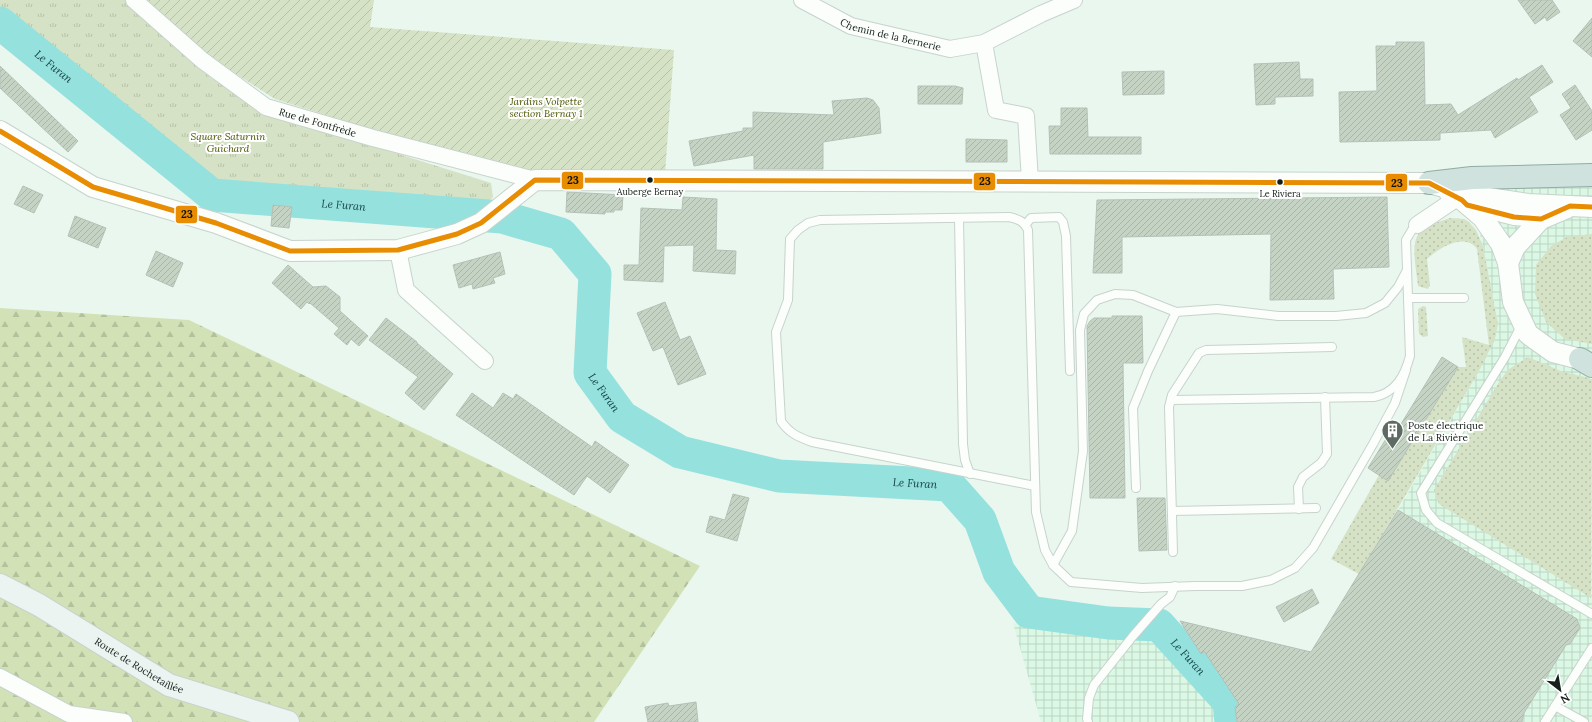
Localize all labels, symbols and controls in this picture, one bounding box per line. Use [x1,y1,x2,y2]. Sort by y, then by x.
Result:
street label: Chemin de la Bernerie [838,15,943,53]
water label: Le Furan [32,47,76,86]
park label: Jardins Volpette section Bernay 1 [509,95,583,120]
street label: Rue de Fontfrède [278,105,359,140]
park label: Square Saturnin Guichard [191,130,266,155]
line badge: 23 [561,171,584,190]
line badge: 23 [973,172,996,191]
text: 23 [567,173,579,187]
line badge: 23 [1385,173,1408,192]
text: 23 [979,174,991,188]
marker: Auberge Bernay [645,175,655,185]
text: 23 [1391,176,1403,190]
marker: Le Riviera [1275,177,1285,187]
place label: Auberge Bernay [616,186,683,197]
place label: Le Riviera [1259,188,1301,199]
water label: Le Furan [321,196,367,214]
line badge: 23 [175,205,198,224]
text: 23 [181,207,193,221]
water label: Le Furan [585,370,623,415]
building icon: Poste électrique de La Rivière [1379,418,1405,451]
place label: Poste électrique de La Rivière [1408,419,1484,444]
water label: Le Furan [892,475,938,491]
street label: Route de Rochetaillée [92,634,186,696]
water label: Le Furan [1168,636,1208,678]
north arrow [1540,670,1580,710]
text: N [1557,690,1572,707]

